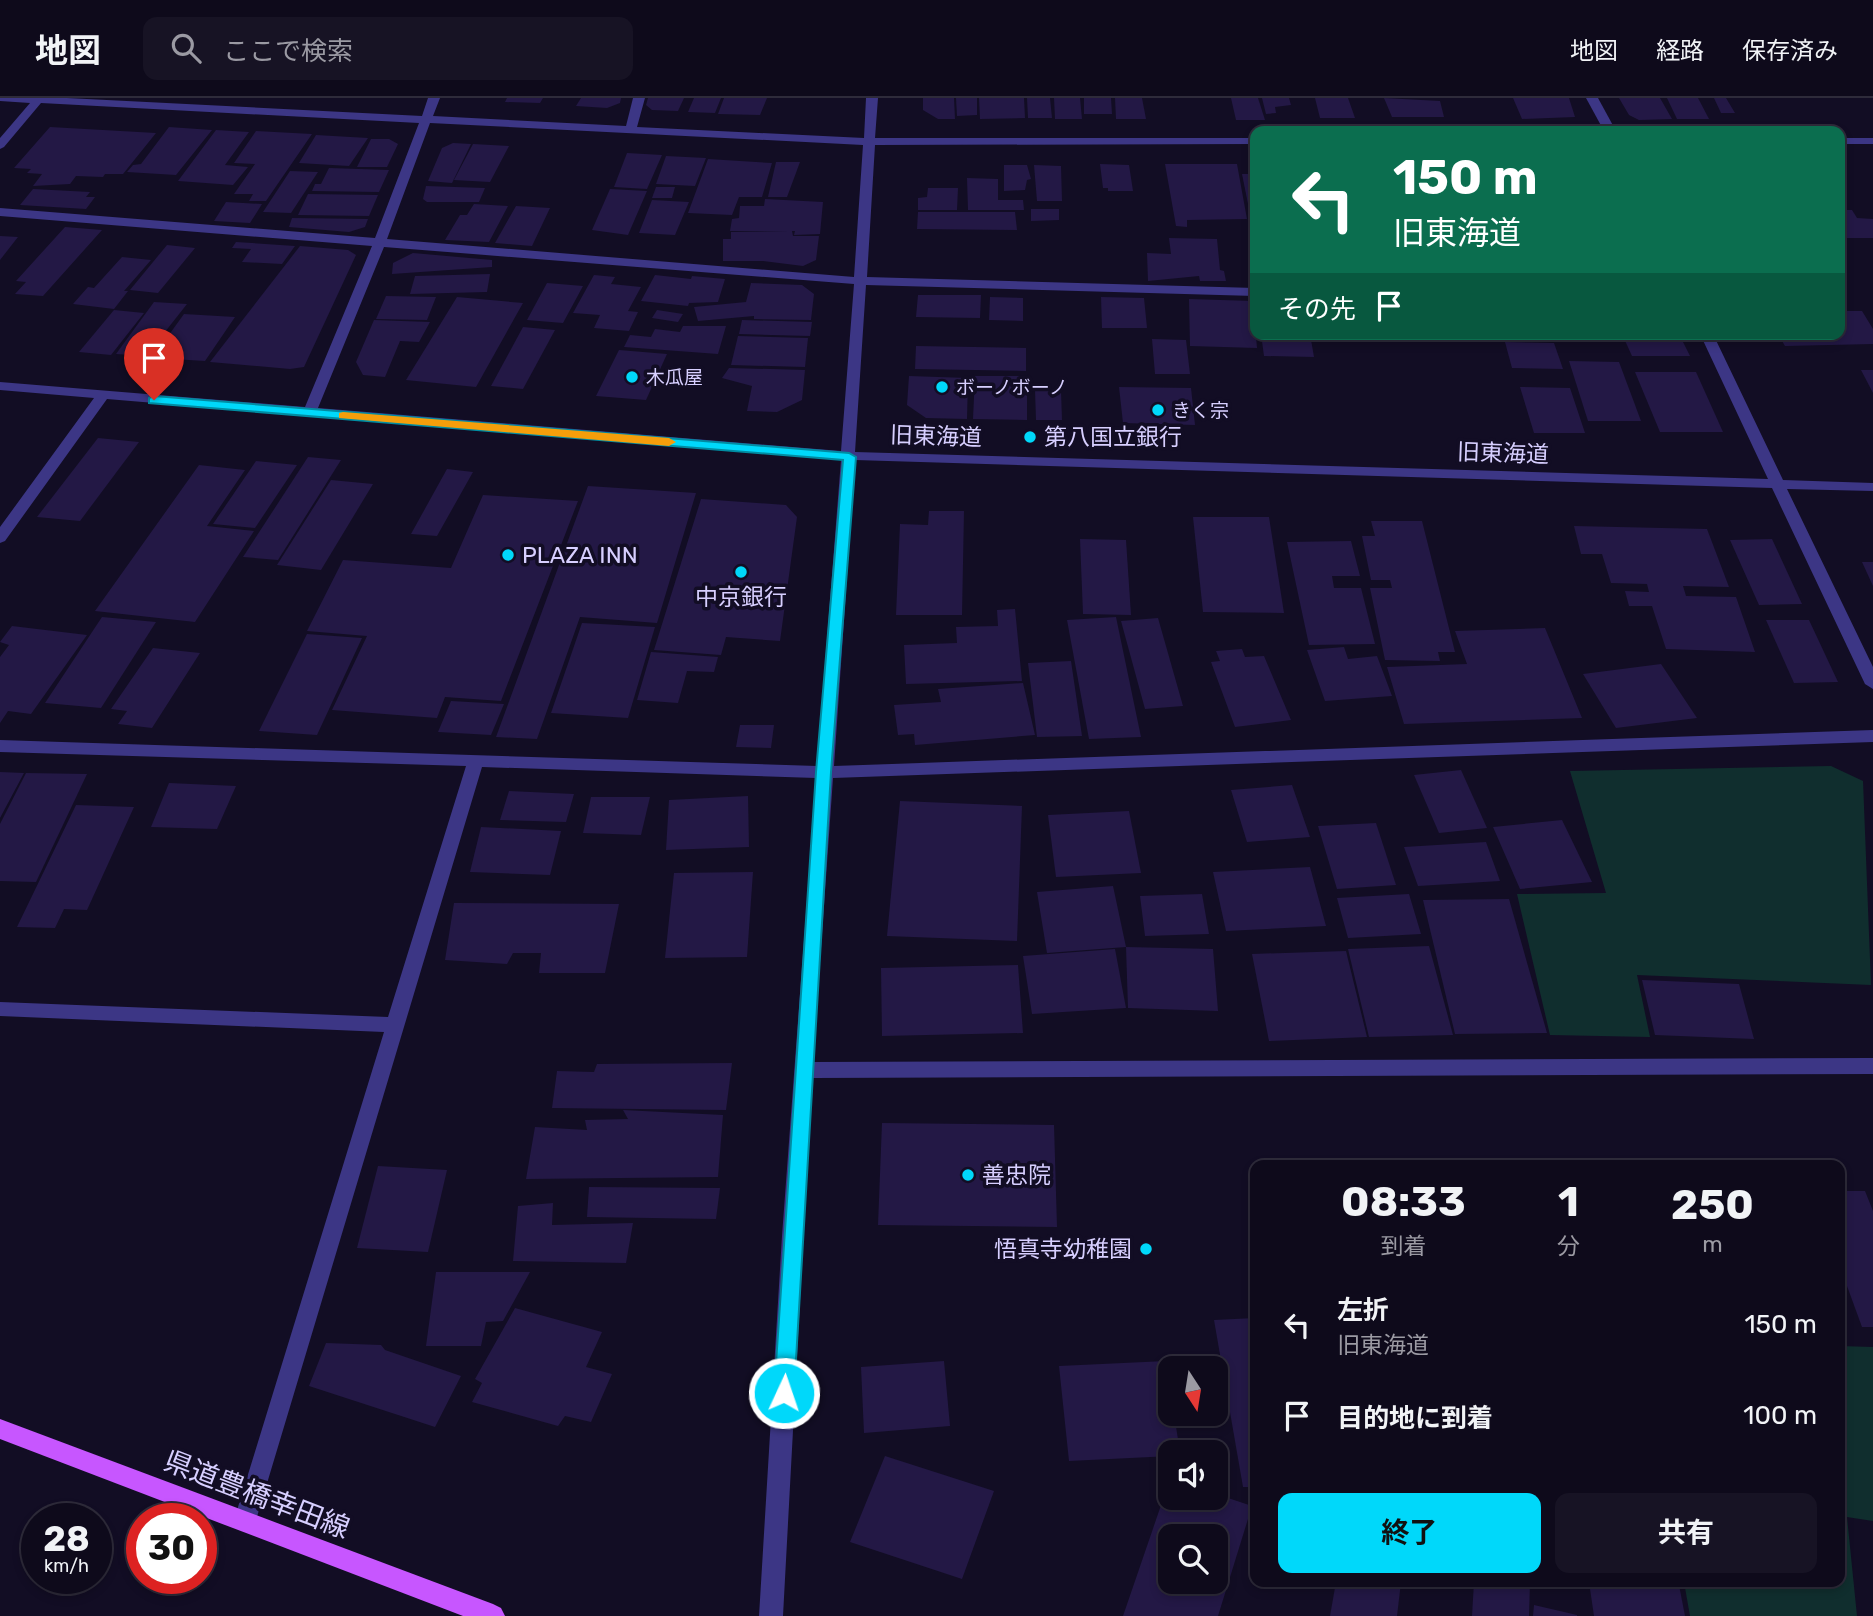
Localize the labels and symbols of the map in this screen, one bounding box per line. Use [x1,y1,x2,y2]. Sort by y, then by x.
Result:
pin [124,328,184,400]
place label: 木瓜屋 [646,366,703,389]
marker: 木瓜屋 [624,369,640,385]
place label: ボーノボーノ [956,376,1068,399]
marker: ボーノボーノ [934,379,950,395]
place label: きく宗 [1172,399,1229,422]
marker: きく宗 [1150,402,1166,418]
street label: 旧東海道 [890,420,982,452]
place label: 第八国立銀行 [1044,423,1182,451]
marker: 第八国立銀行 [1022,429,1038,445]
street label: 旧東海道 [1457,437,1549,469]
place label: PLAZA INN [522,541,638,569]
marker: PLAZA INN [500,547,516,563]
marker: 中京銀行 [733,564,749,580]
place label: 中京銀行 [695,583,787,611]
place label: 善忠院 [982,1161,1051,1189]
marker: 善忠院 [960,1167,976,1183]
place label: 悟真寺幼稚園 [994,1235,1132,1263]
marker: 悟真寺幼稚園 [1138,1241,1154,1257]
position arrow [747,1356,821,1430]
north arrow [1158,1356,1228,1426]
street label: 県道豊橋幸田線 [159,1444,354,1545]
speed limit sign: 30 [126,1503,217,1594]

